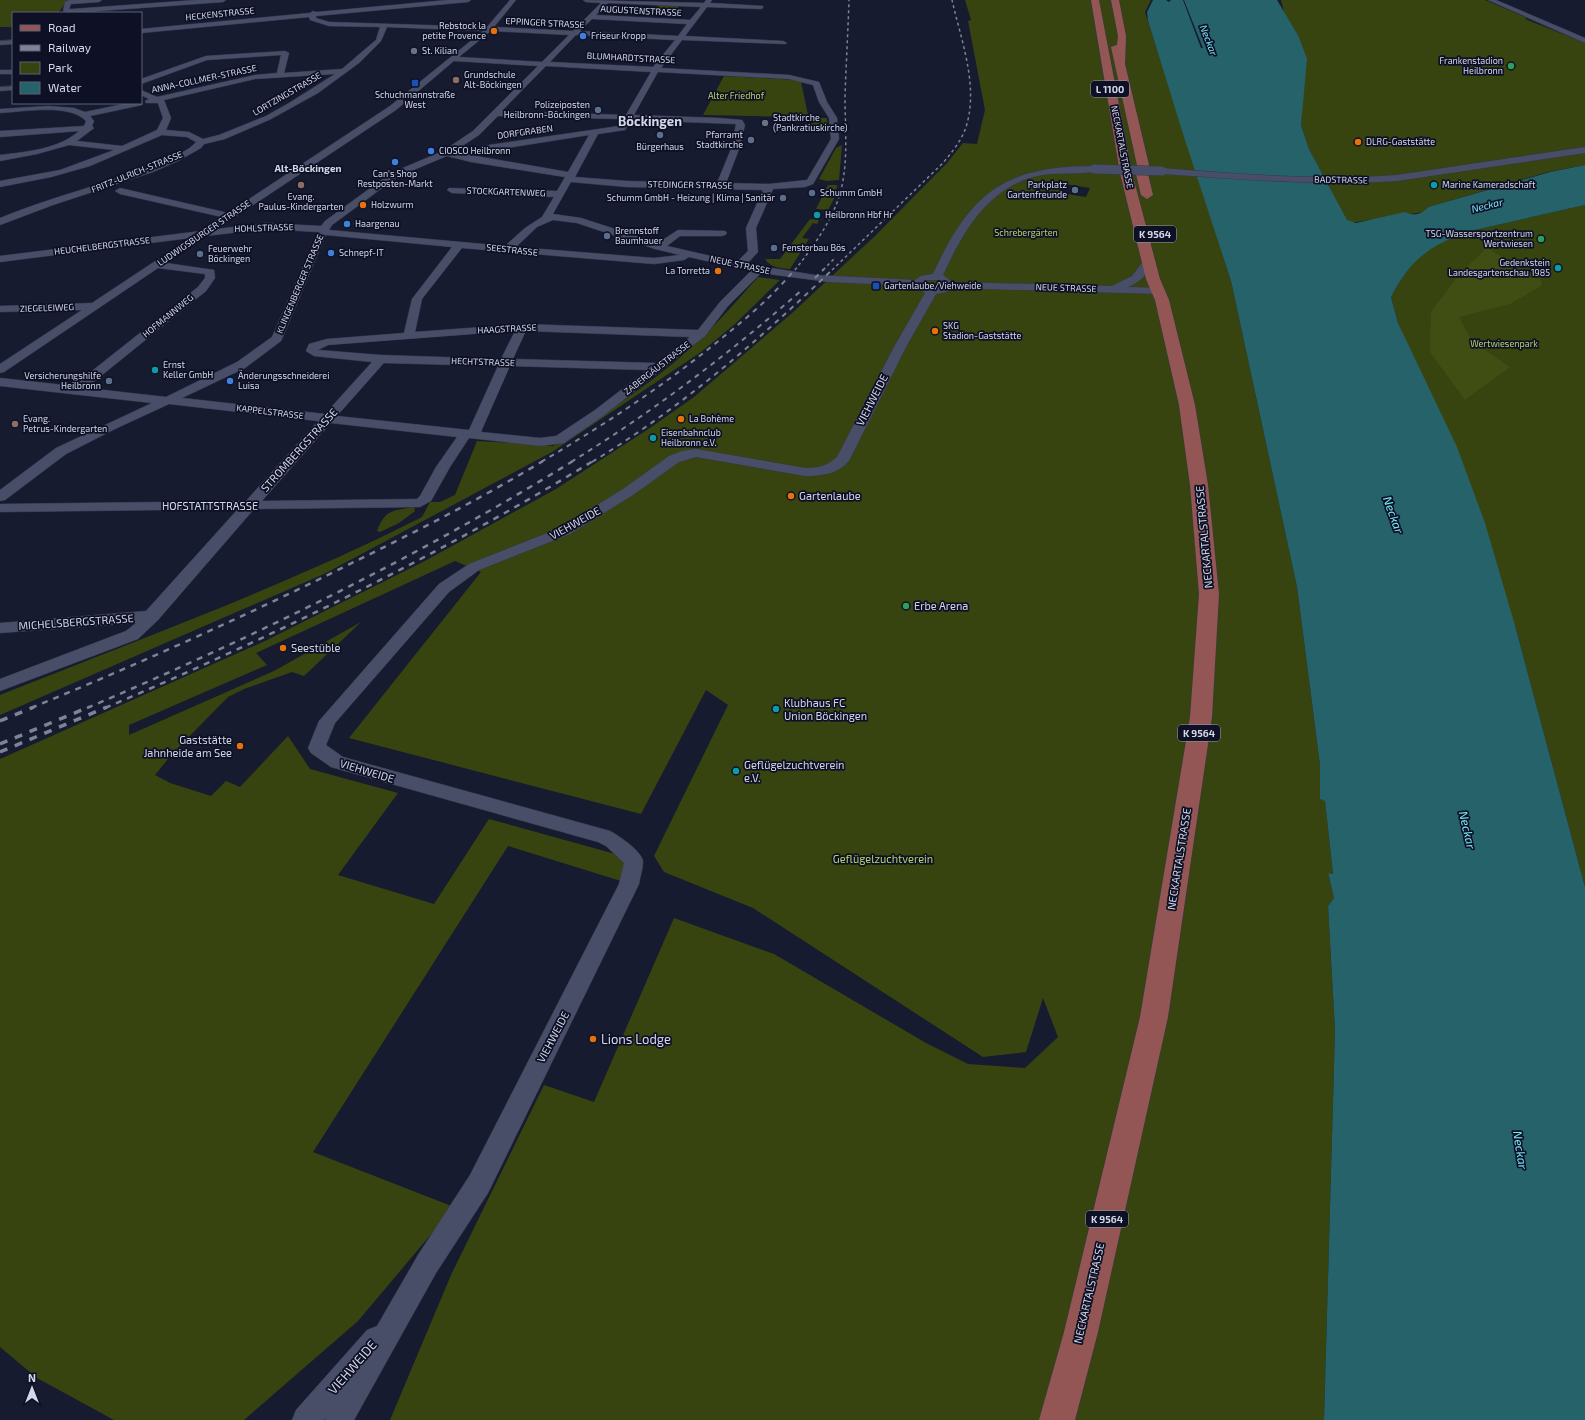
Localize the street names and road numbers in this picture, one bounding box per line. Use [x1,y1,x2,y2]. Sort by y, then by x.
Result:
street label: AUGUSTENSTRASSE [600,3,682,18]
street label: HECKENSTRASSE [185,4,255,23]
street label: EPPINGER STRASSE [505,15,585,30]
street label: BLUMHARDTSTRASSE [586,50,676,65]
street label: ANNA-COLLMER-STRASSE [150,62,257,95]
street label: LORTZINGSTRASSE [251,69,323,118]
road number: L 1100 [1091,81,1129,97]
street label: NECKARTALSTRASSE [1109,104,1136,189]
street label: DORFGRABEN [496,122,553,141]
street label: FRITZ-ULRICH-STRASSE [90,148,184,195]
street label: BADSTRASSE [1314,174,1368,185]
street label: STEDINGER STRASSE [647,178,733,191]
street label: STOCKGARTENWEG [466,185,546,198]
street label: LUDWIGSBURGER STRASSE [155,197,252,268]
street label: HOHLSTRASSE [234,221,294,234]
road number: K 9564 [1134,226,1176,242]
street label: KLINGENBERGER STRASSE [274,233,325,335]
street label: HEUCHELBERGSTRASSE [53,234,150,257]
street label: SEESTRASSE [486,241,538,258]
street label: NEUE STRASSE [709,253,771,276]
street label: NEUE STRASSE [1035,281,1097,294]
street label: HOFMANNWEG [140,292,196,339]
street label: ZIEGELEIWEG [20,301,75,314]
street label: HAAGSTRASSE [477,321,537,336]
street label: ZABERGÄUSTRASSE [622,338,692,397]
street label: HECHTSTRASSE [451,355,515,368]
street label: VIEHWEIDE [853,372,890,428]
street label: KAPPELSTRASSE [236,402,304,421]
street label: STROMBERGSTRASSE [258,405,340,494]
street label: NECKARTALSTRASSE [1193,485,1214,589]
street label: HOFSTATTSTRASSE [162,499,258,512]
street label: VIEHWEIDE [547,503,602,542]
street label: MICHELSBERGSTRASSE [18,611,134,632]
road number: K 9564 [1178,725,1220,741]
street label: VIEHWEIDE [338,756,396,785]
street label: NECKARTALSTRASSE [1164,807,1193,911]
street label: VIEHWEIDE [534,1009,571,1065]
road number: K 9564 [1086,1211,1128,1227]
street label: NECKARTALSTRASSE [1071,1241,1106,1345]
street label: VIEHWEIDE [324,1337,380,1397]

